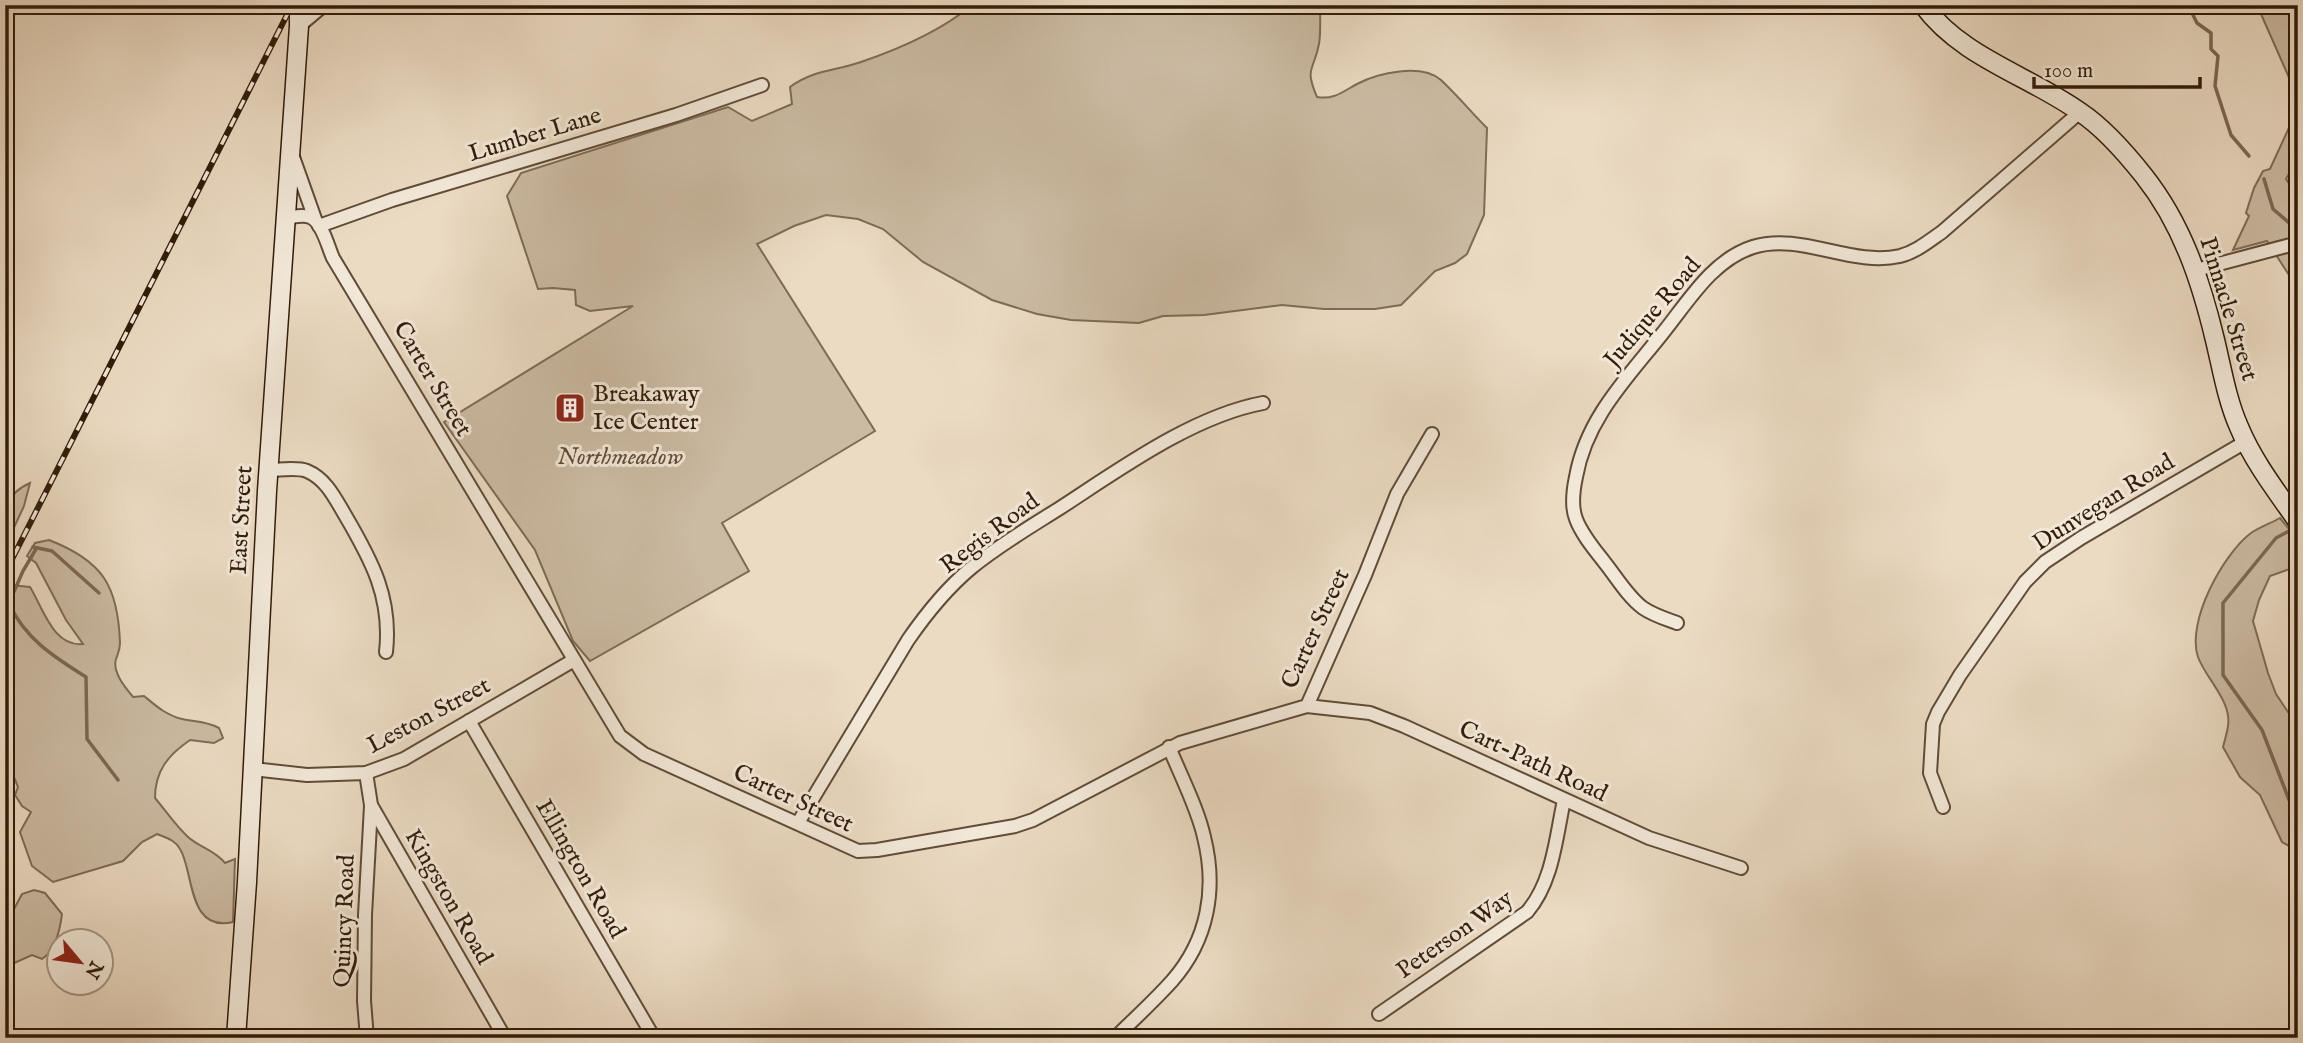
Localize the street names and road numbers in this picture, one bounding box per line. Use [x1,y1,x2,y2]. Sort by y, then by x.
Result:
street label: Lumber Lane [465,100,605,170]
street label: Pinnacle Street [2191,233,2265,385]
street label: Judique Road [1596,251,1709,377]
street label: Carter Street [385,316,479,442]
street label: Dunvegan Road [2027,447,2181,559]
street label: East Street [224,465,260,575]
street label: Regis Road [934,486,1046,581]
street label: Carter Street [1275,564,1357,694]
street label: Leston Street [362,671,496,761]
street label: Cart-Path Road [1454,714,1612,810]
street label: Carter Street [728,758,858,840]
street label: Ellington Road [528,794,632,944]
street label: Kingston Road [397,824,499,970]
street label: Quincy Road [327,854,363,988]
street label: Peterson Way [1391,883,1519,986]

